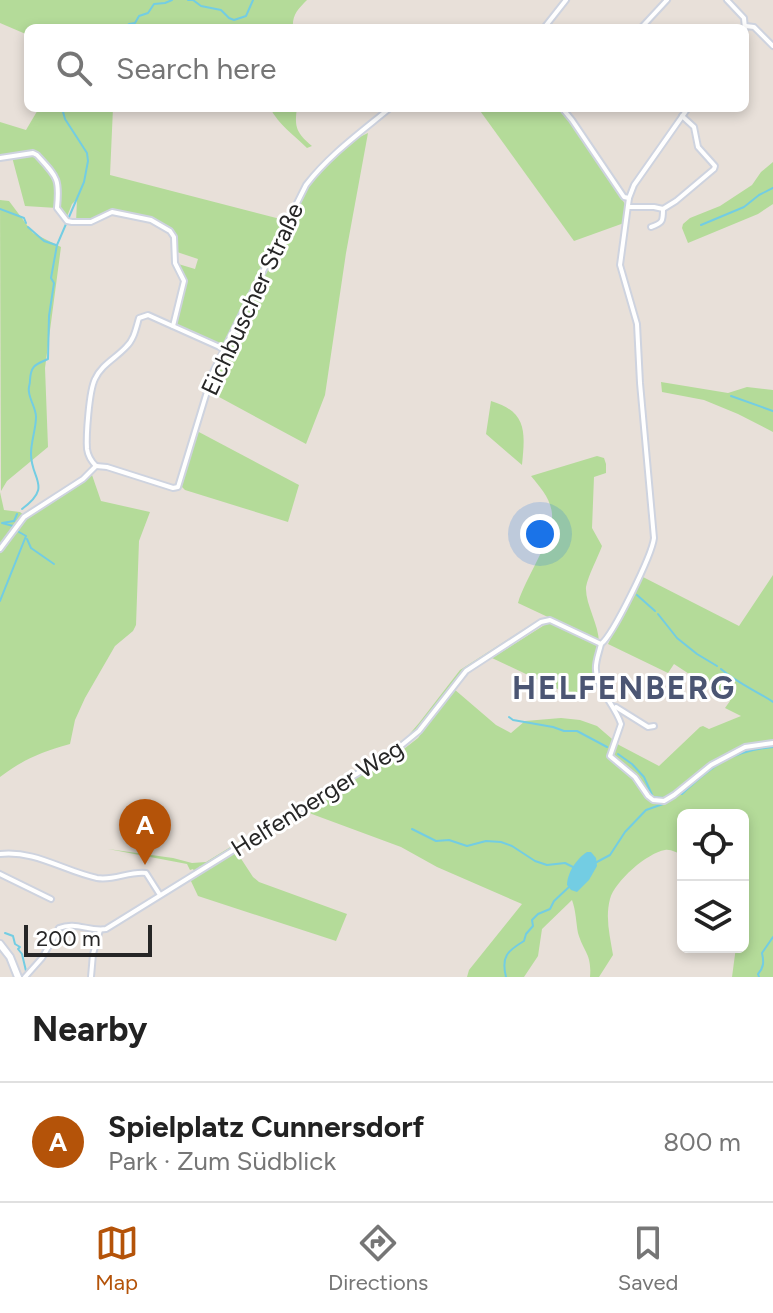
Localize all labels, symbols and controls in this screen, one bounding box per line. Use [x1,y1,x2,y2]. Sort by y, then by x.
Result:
search box [24,24,749,112]
icon: search [52,46,96,90]
text: Search here [116,50,276,87]
street label: Eichbuscher Straße [195,198,309,400]
your location [520,514,560,554]
district label: HELFENBERG [512,669,736,707]
street label: Helfenberger Weg [226,733,408,863]
pin: A [119,799,171,865]
map controls [677,809,749,953]
button: locate [677,809,749,881]
button: layers [677,881,749,953]
scale bar [24,921,152,957]
text: 200 m [36,925,101,952]
text: Nearby [32,1009,147,1050]
text: Spielplatz Cunnersdorf [108,1108,424,1145]
text: A [49,1126,67,1158]
text: 800 m [663,1126,741,1158]
text: Park · Zum Südblick [108,1145,336,1177]
tab: Map [95,1221,139,1296]
tab: Directions [328,1221,428,1296]
tab: Saved [618,1221,678,1296]

